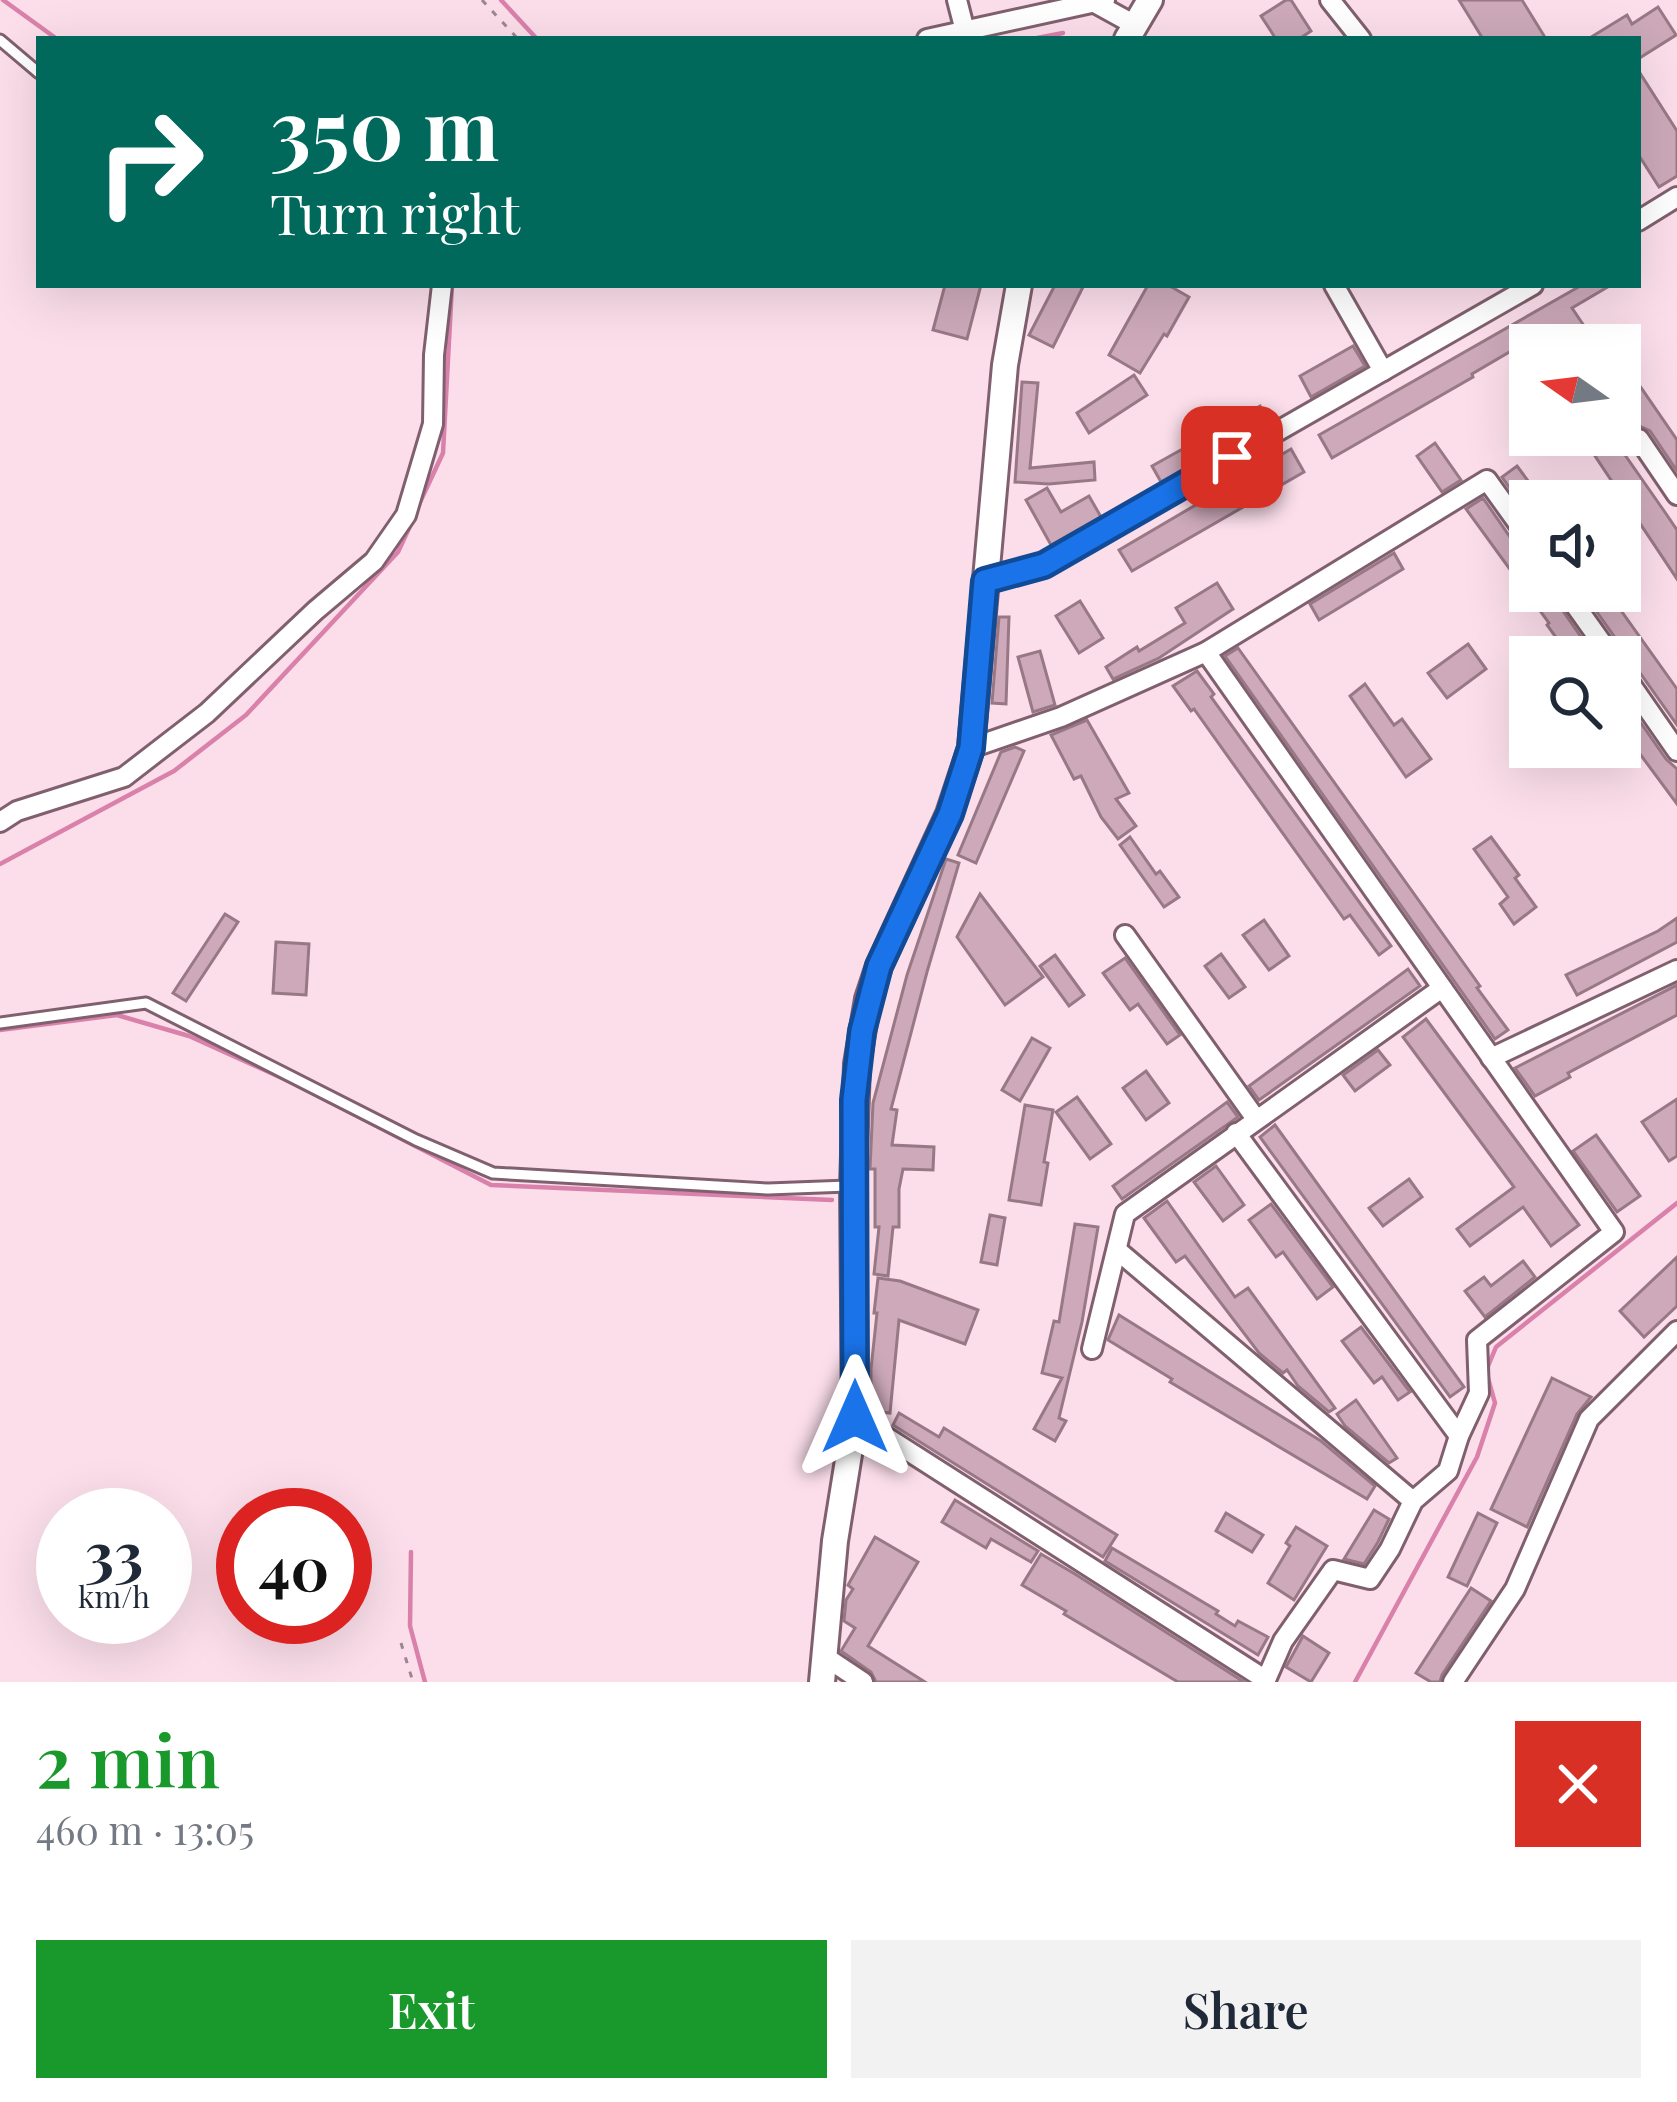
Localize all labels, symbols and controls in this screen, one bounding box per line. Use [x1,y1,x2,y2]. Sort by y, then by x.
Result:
text: 350 m [270,70,499,182]
icon: right [72,84,228,240]
text: Turn right [270,177,520,249]
north arrow [1509,324,1641,456]
map controls [1509,324,1641,768]
pin [1181,406,1283,508]
icon: arrive [1199,424,1265,490]
button: sound [1509,480,1641,612]
button: search [1509,636,1641,768]
position arrow [792,1354,918,1480]
speed limit sign: 40 [216,1488,372,1644]
text: 33 [85,1511,143,1591]
text: km/h [78,1576,150,1616]
text: 2 min [36,1710,220,1806]
button: close [1515,1721,1641,1847]
text: 460 m · 13:05 [36,1803,254,1855]
button: Exit [36,1940,827,2078]
button: Share [851,1940,1641,2078]

